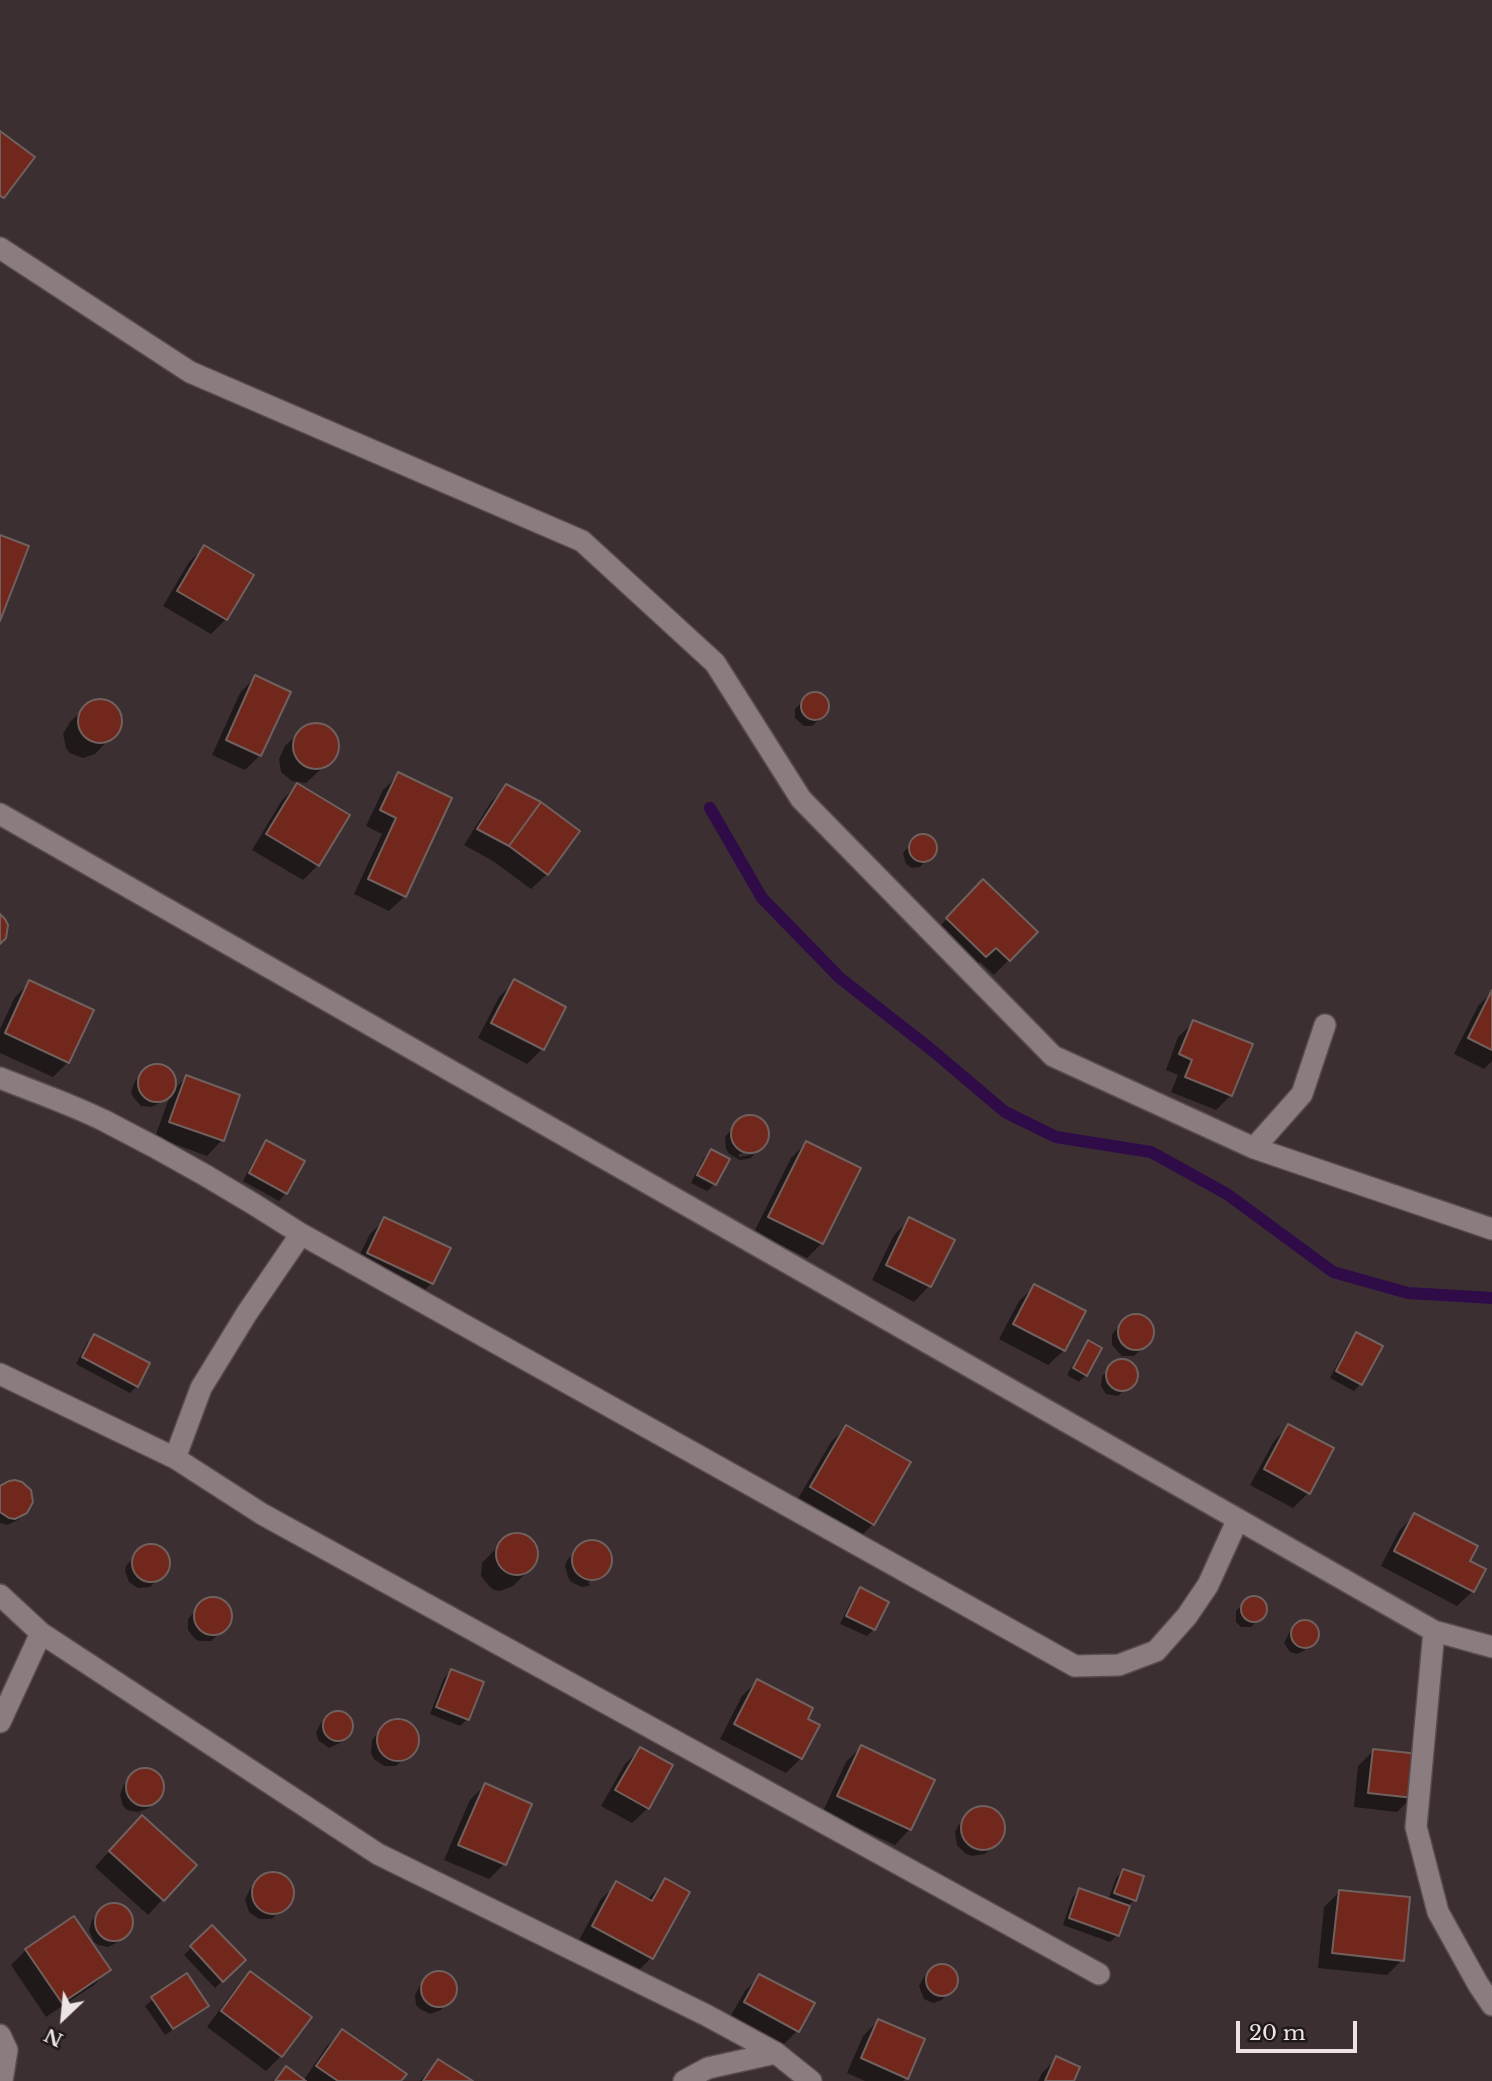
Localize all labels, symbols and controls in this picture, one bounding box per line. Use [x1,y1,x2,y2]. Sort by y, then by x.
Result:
north arrow [28,1983,98,2053]
scale bar [1240,2008,1361,2052]
text: 20 m [1249,2020,1306,2046]
text: N [41,2023,67,2052]

